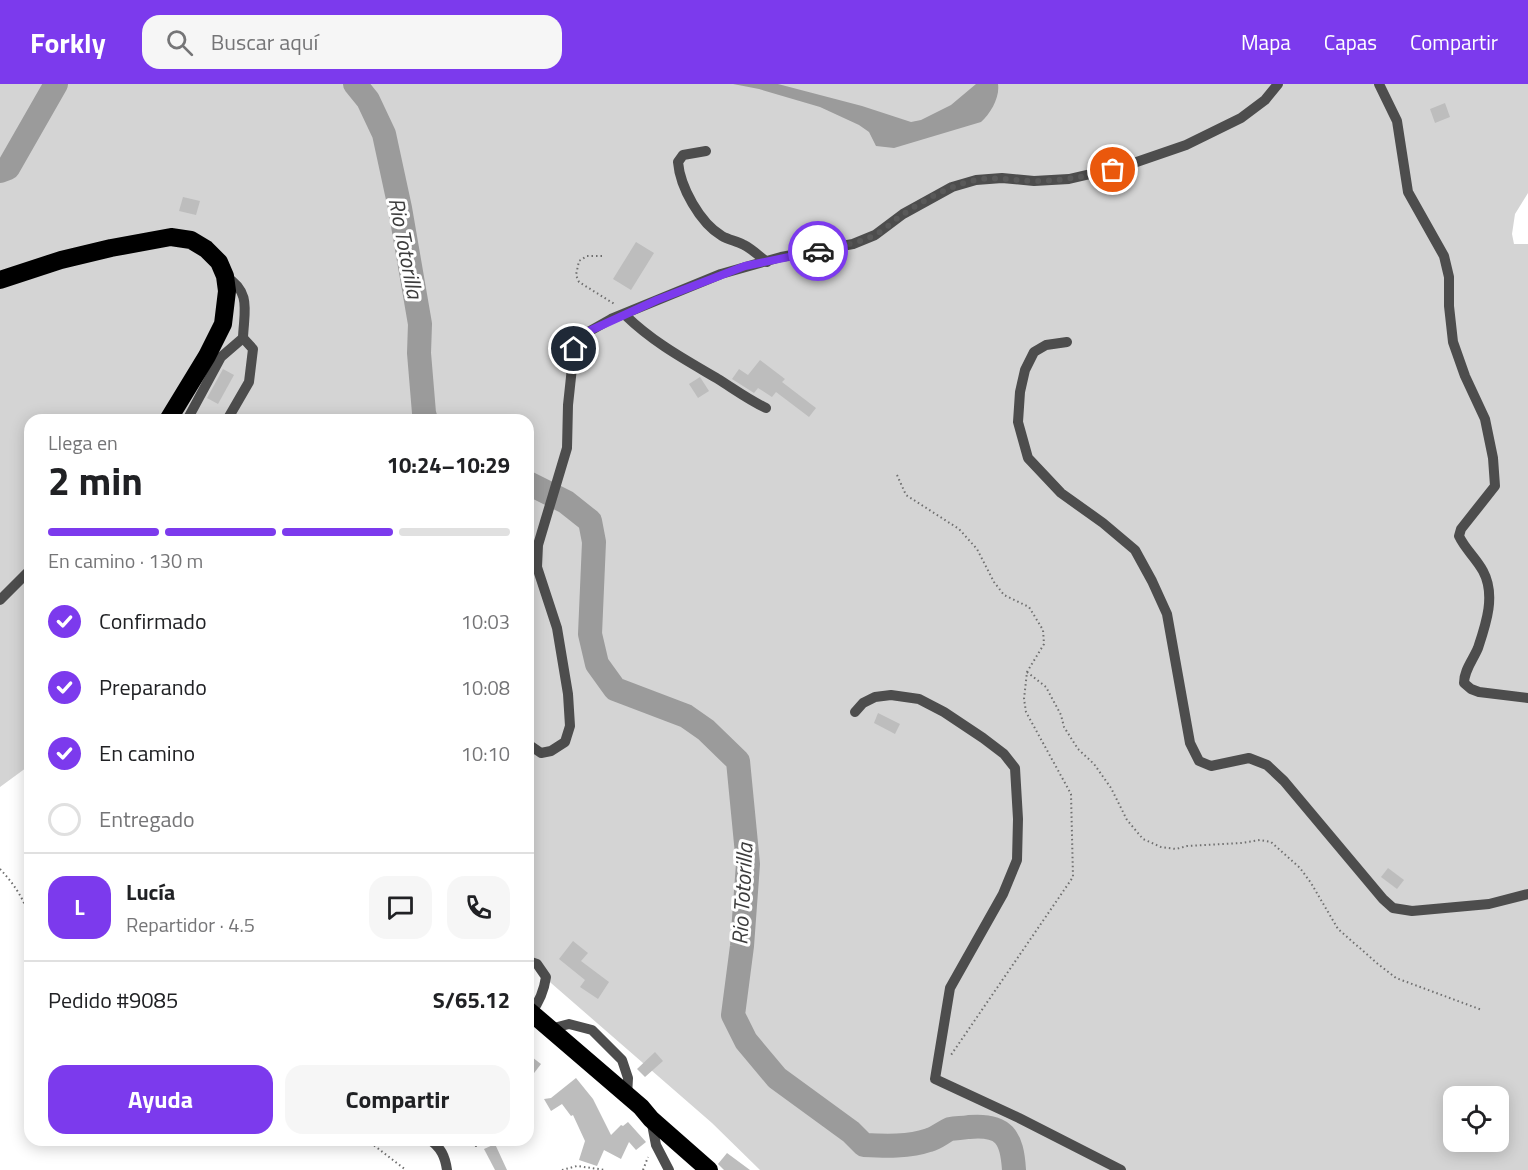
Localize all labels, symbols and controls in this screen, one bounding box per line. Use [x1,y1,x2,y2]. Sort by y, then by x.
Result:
search box [142,15,562,69]
text: Forkly [30,21,106,64]
text: Buscar aquí [211,25,318,59]
icon: search [163,26,196,59]
text: Mapa [1241,26,1291,58]
text: Capas [1324,26,1377,58]
text: Compartir [1410,26,1498,58]
pin [1087,144,1138,195]
icon: bag [1096,153,1129,186]
water label: Rio Totorilla [380,195,433,303]
courier [788,221,848,281]
icon: car [802,235,835,268]
pin [548,323,599,374]
icon: home [557,332,590,365]
text: Llega en [48,427,118,458]
text: 10:24–10:29 [387,448,510,482]
text: 2 min [48,451,143,510]
text: En camino · 130 m [48,545,203,576]
text: Confirmado [99,604,207,638]
icon: check [48,605,81,638]
text: 10:03 [461,606,510,637]
text: Preparando [99,670,207,704]
icon: check [48,671,81,704]
text: 10:08 [461,672,510,703]
text: En camino [99,736,195,770]
icon: check [48,737,81,770]
text: 10:10 [461,738,510,769]
text: Entregado [99,802,195,836]
water label: Rio Totorilla [722,840,762,946]
text: Lucía [126,875,175,909]
button: chat [369,876,432,939]
button: phone [447,876,510,939]
text: L [74,890,85,924]
text: Repartidor · 4.5 [126,909,255,940]
text: Pedido #9085 [48,983,178,1017]
text: S/65.12 [433,983,510,1017]
button: Ayuda [48,1065,273,1134]
button: Compartir [285,1065,510,1134]
map controls [1443,1086,1509,1152]
button: locate [1443,1086,1509,1152]

